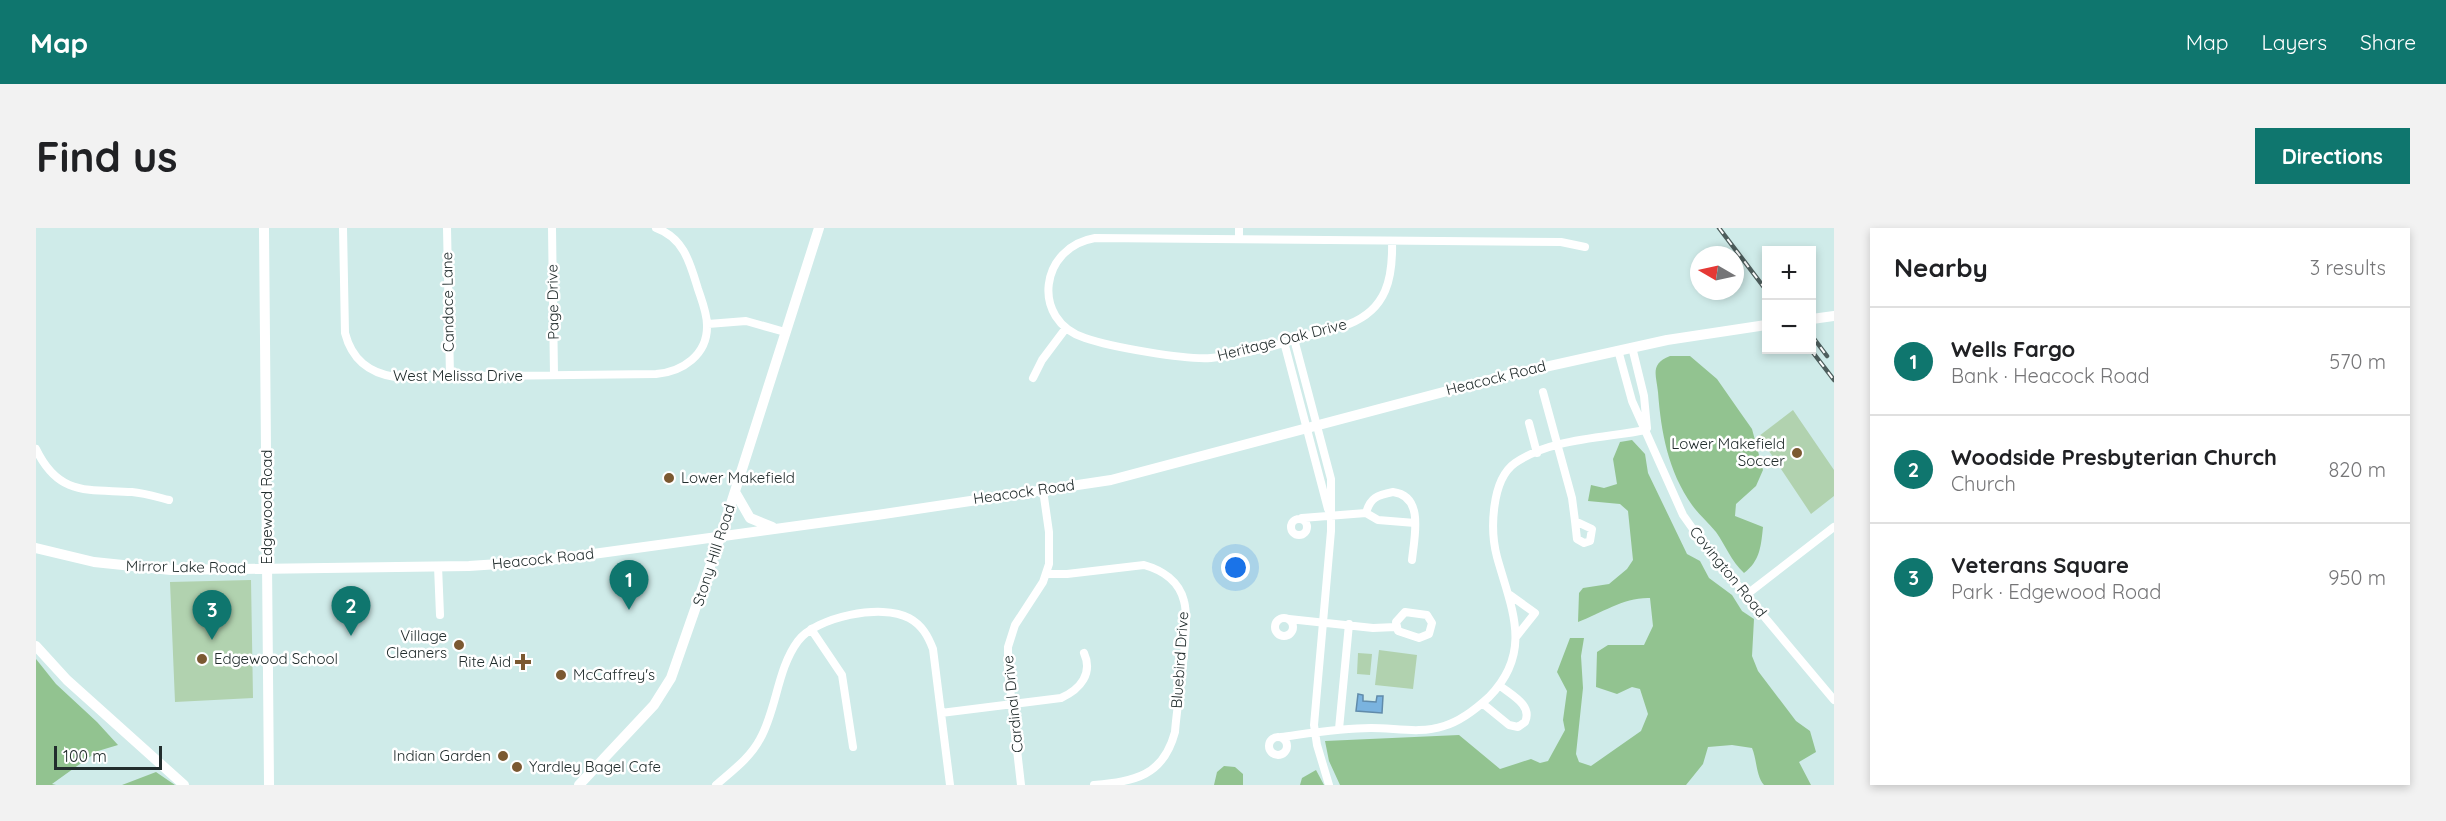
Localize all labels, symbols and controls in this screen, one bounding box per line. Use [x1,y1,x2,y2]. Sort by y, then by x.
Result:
text: Map [30,25,88,60]
text: Map [2186,29,2229,55]
text: Layers [2262,29,2327,55]
text: Share [2360,29,2416,55]
button: Directions [2255,128,2410,184]
text: Find us [36,130,178,183]
north arrow [1690,246,1744,300]
map controls [1762,246,1816,354]
button: + [1762,246,1816,300]
text: Nearby [1894,251,1988,284]
street label: Candace Lane [437,252,458,352]
text: 3 results [2310,255,2386,280]
street label: Page Drive [542,264,563,340]
button: − [1762,300,1816,354]
street label: Heritage Oak Drive [1215,314,1349,365]
text: Wells Fargo [1951,335,2075,363]
text: 1 [1910,349,1917,374]
text: 570 m [2329,349,2386,374]
street label: Heacock Road [1444,356,1548,399]
text: Bank · Heacock Road [1951,363,2150,388]
street label: West Melissa Drive [393,366,523,385]
place label: Lower Makefield Soccer [1671,434,1785,470]
text: Woodside Presbyterian Church [1951,443,2277,471]
marker: Lower Makefield Soccer [1790,446,1804,460]
street label: Edgewood Road [257,450,276,564]
text: 2 [1908,457,1919,482]
text: 820 m [2329,457,2386,482]
place label: Lower Makefield [681,468,795,487]
marker: Lower Makefield [662,471,676,485]
text: Church [1951,471,2016,496]
street label: Heacock Road [972,475,1076,508]
street label: Stony Hill Road [688,502,739,608]
street label: Covington Road [1686,522,1771,621]
street label: Heacock Road [491,544,595,573]
text: Veterans Square [1951,551,2129,579]
your location [1221,553,1250,582]
street label: Mirror Lake Road [126,556,246,577]
pin: 1 [610,560,648,610]
text: 3 [1908,565,1919,590]
text: 950 m [2328,565,2386,590]
text: Park · Edgewood Road [1951,579,2161,604]
pin: 2 [332,586,370,636]
pin: 3 [192,590,231,640]
street label: Bluebird Drive [1167,611,1192,709]
place label: Village Cleaners [386,626,447,662]
marker: Village Cleaners [452,638,466,652]
place label: Edgewood School [214,649,338,668]
marker: Edgewood School [195,652,209,666]
place label: Rite Aid [458,652,511,671]
street label: Cardinal Drive [998,654,1027,754]
marker: Rite Aid [516,655,530,669]
place label: McCaffrey's [573,665,655,684]
marker: McCaffrey's [554,668,568,682]
scale bar [54,743,162,770]
text: 100 m [63,746,107,766]
place label: Indian Garden [393,746,491,765]
marker: Indian Garden [496,749,510,763]
place label: Yardley Bagel Cafe [529,757,661,776]
marker: Yardley Bagel Cafe [510,760,524,774]

